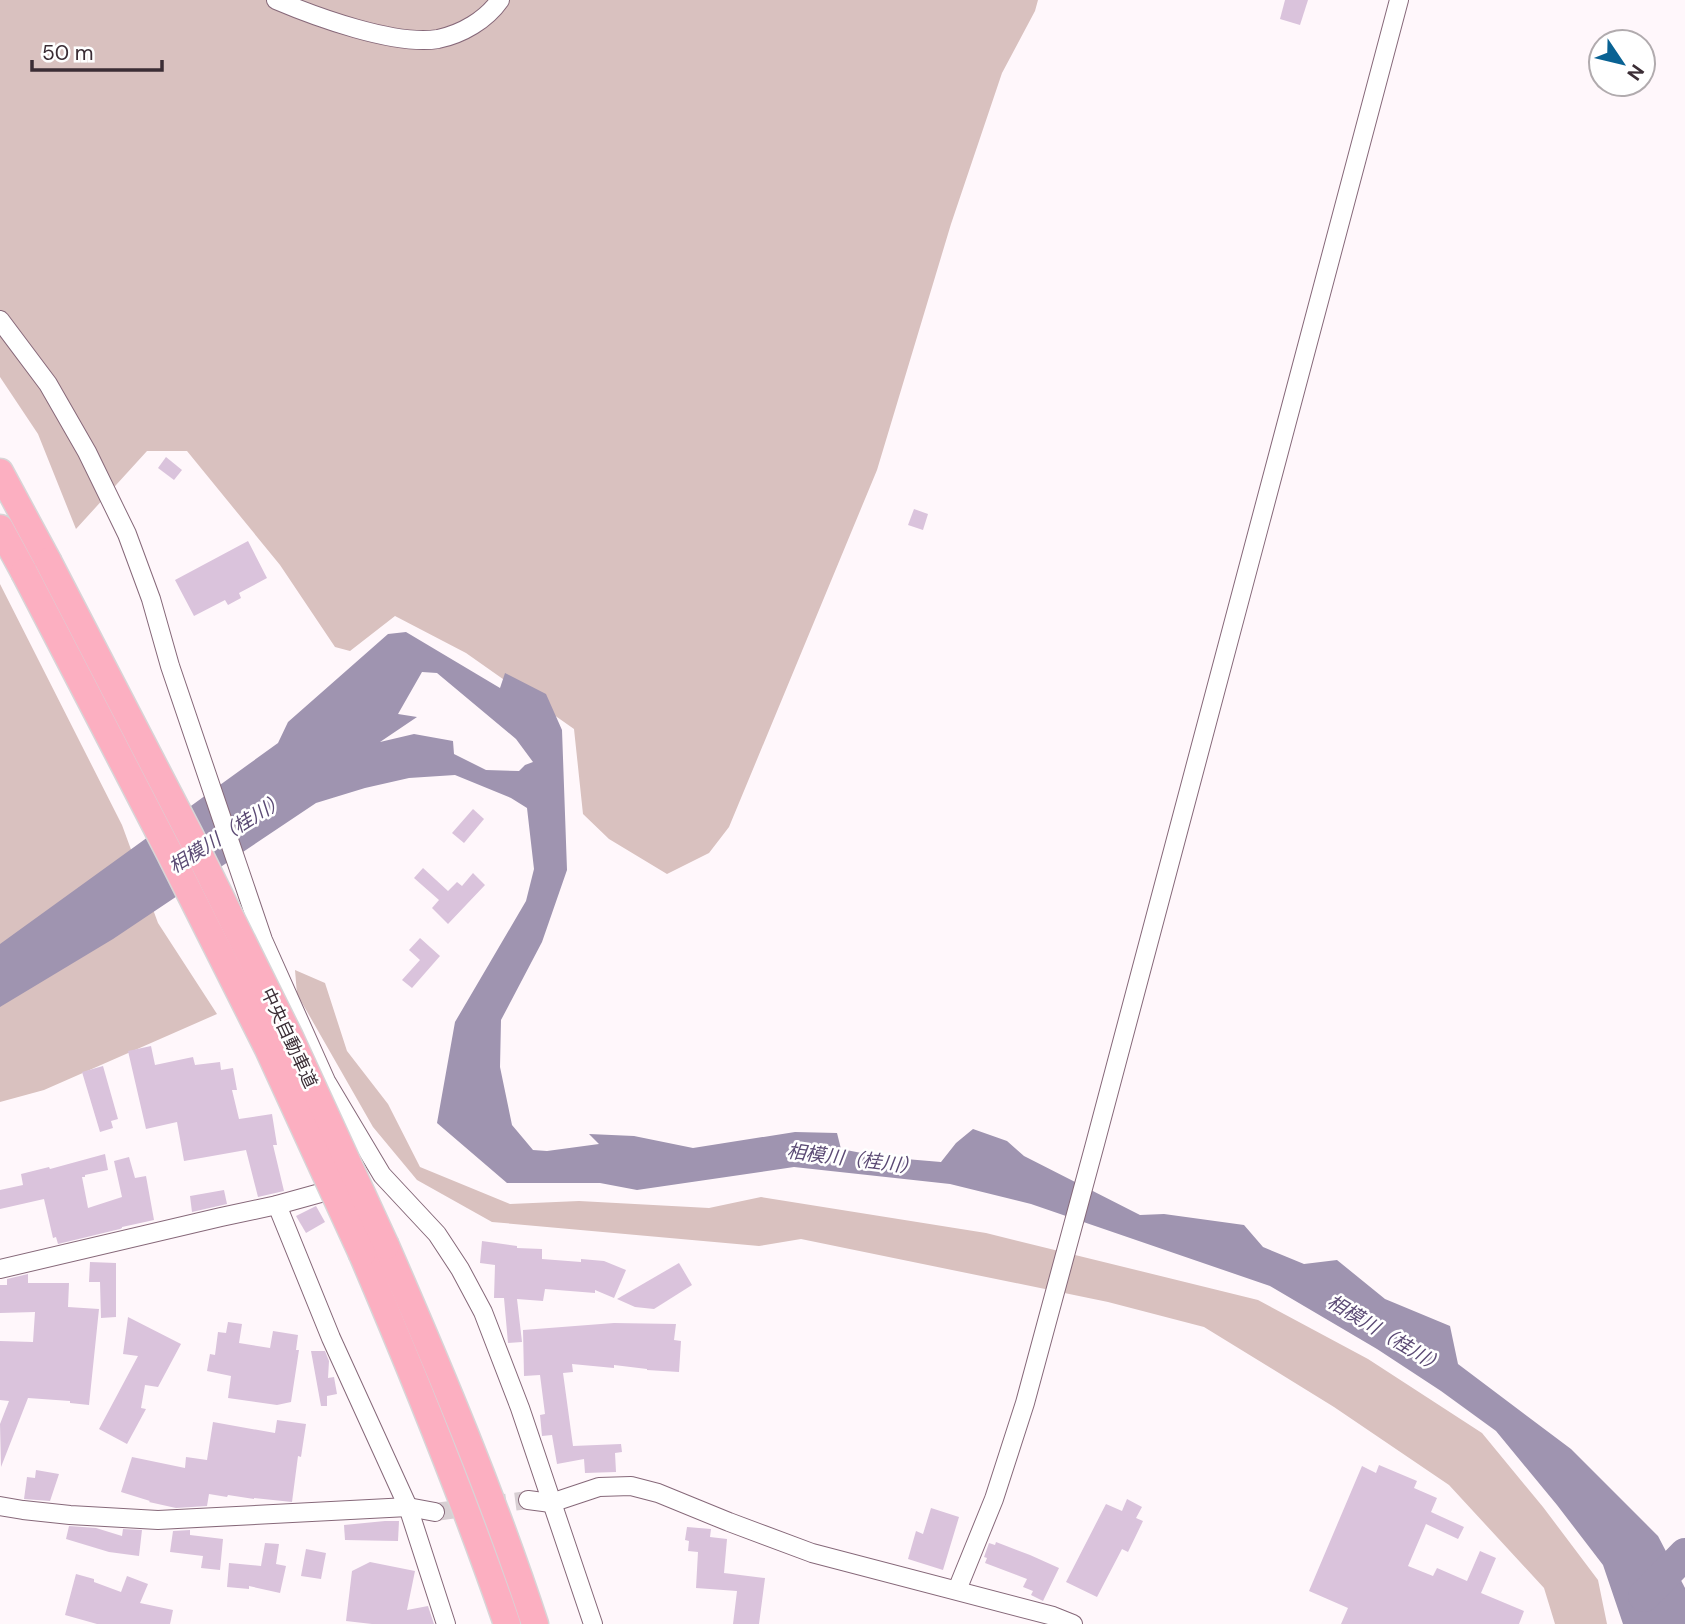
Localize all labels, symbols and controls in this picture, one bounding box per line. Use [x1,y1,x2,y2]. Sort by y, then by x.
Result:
scale bar [32,28,161,72]
north arrow [1587,28,1657,98]
text: 50 m [42,39,93,67]
text: N [1621,60,1650,85]
water label: 相模川（桂川） [164,787,290,879]
street label: 中央自動車道 [255,984,323,1092]
water label: 相模川（桂川） [785,1138,921,1180]
water label: 相模川（桂川） [1323,1289,1449,1379]

